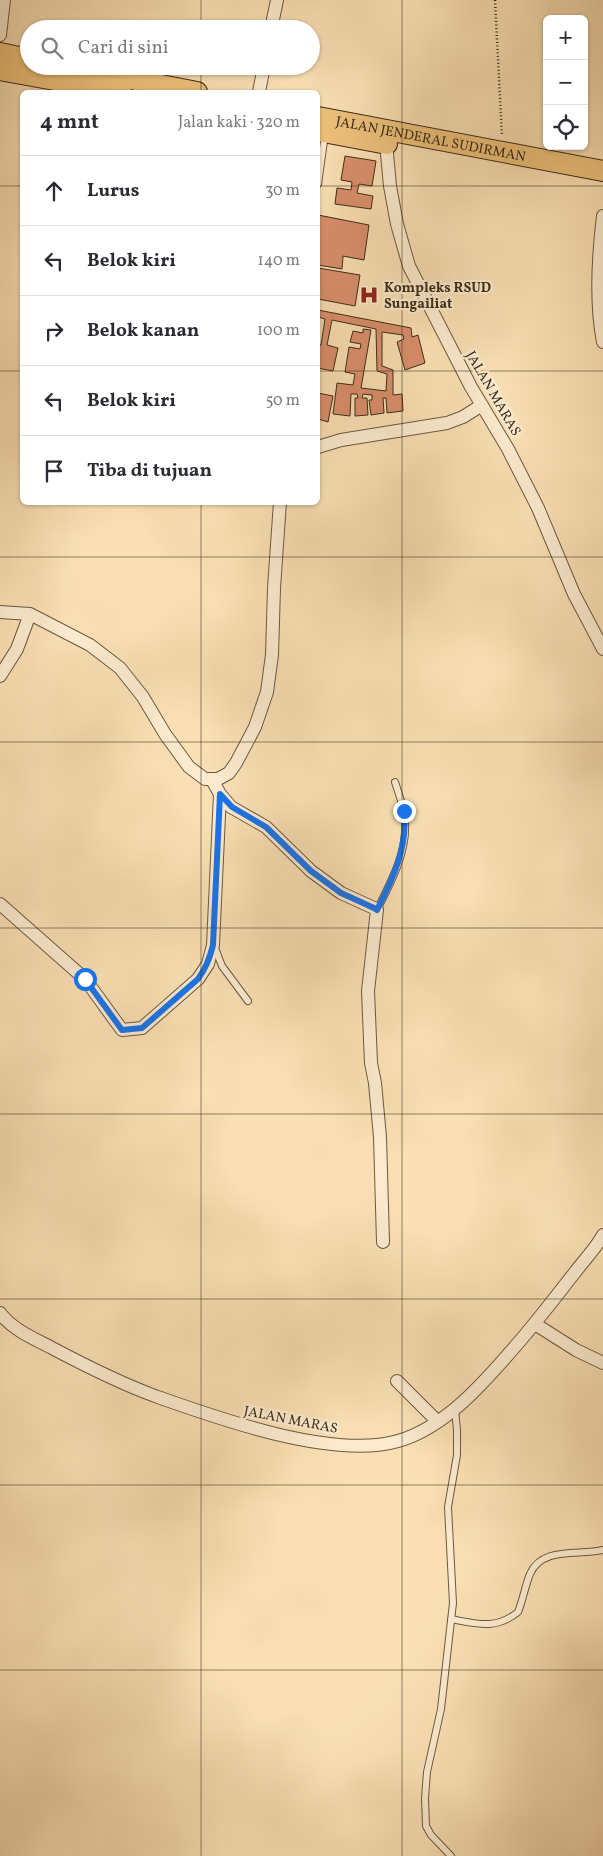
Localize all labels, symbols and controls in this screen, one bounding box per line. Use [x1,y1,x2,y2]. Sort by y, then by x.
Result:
map controls [543,15,588,150]
button: + [543,15,588,60]
search box [20,20,320,75]
icon: search [38,34,66,62]
text: Cari di sini [78,35,169,61]
button: − [543,60,588,105]
button: locate [543,105,588,150]
text: 4 mnt [40,108,99,137]
text: Jalan kaki · 320 m [178,112,300,134]
street label: JALAN JENDERAL SUDIRMAN [334,113,527,167]
icon: ahead [40,177,68,205]
text: Lurus [87,178,139,204]
text: 30 m [265,180,300,202]
icon: left [40,247,68,275]
text: Belok kiri [87,248,176,274]
text: 140 m [258,250,300,272]
place label: Kompleks RSUD Sungailiat [384,279,491,314]
hospital icon: Kompleks RSUD Sungailiat [358,284,380,306]
icon: right [40,317,68,345]
text: Belok kanan [87,318,199,344]
text: 100 m [257,320,300,342]
street label: JALAN MARAS [461,348,525,440]
icon: left [40,387,68,415]
text: Belok kiri [87,388,176,414]
text: 50 m [266,390,300,412]
icon: arrive [40,457,68,485]
text: Tiba di tujuan [87,458,212,484]
route end [393,800,416,823]
route start [74,968,97,991]
street label: JALAN MARAS [242,1402,339,1439]

